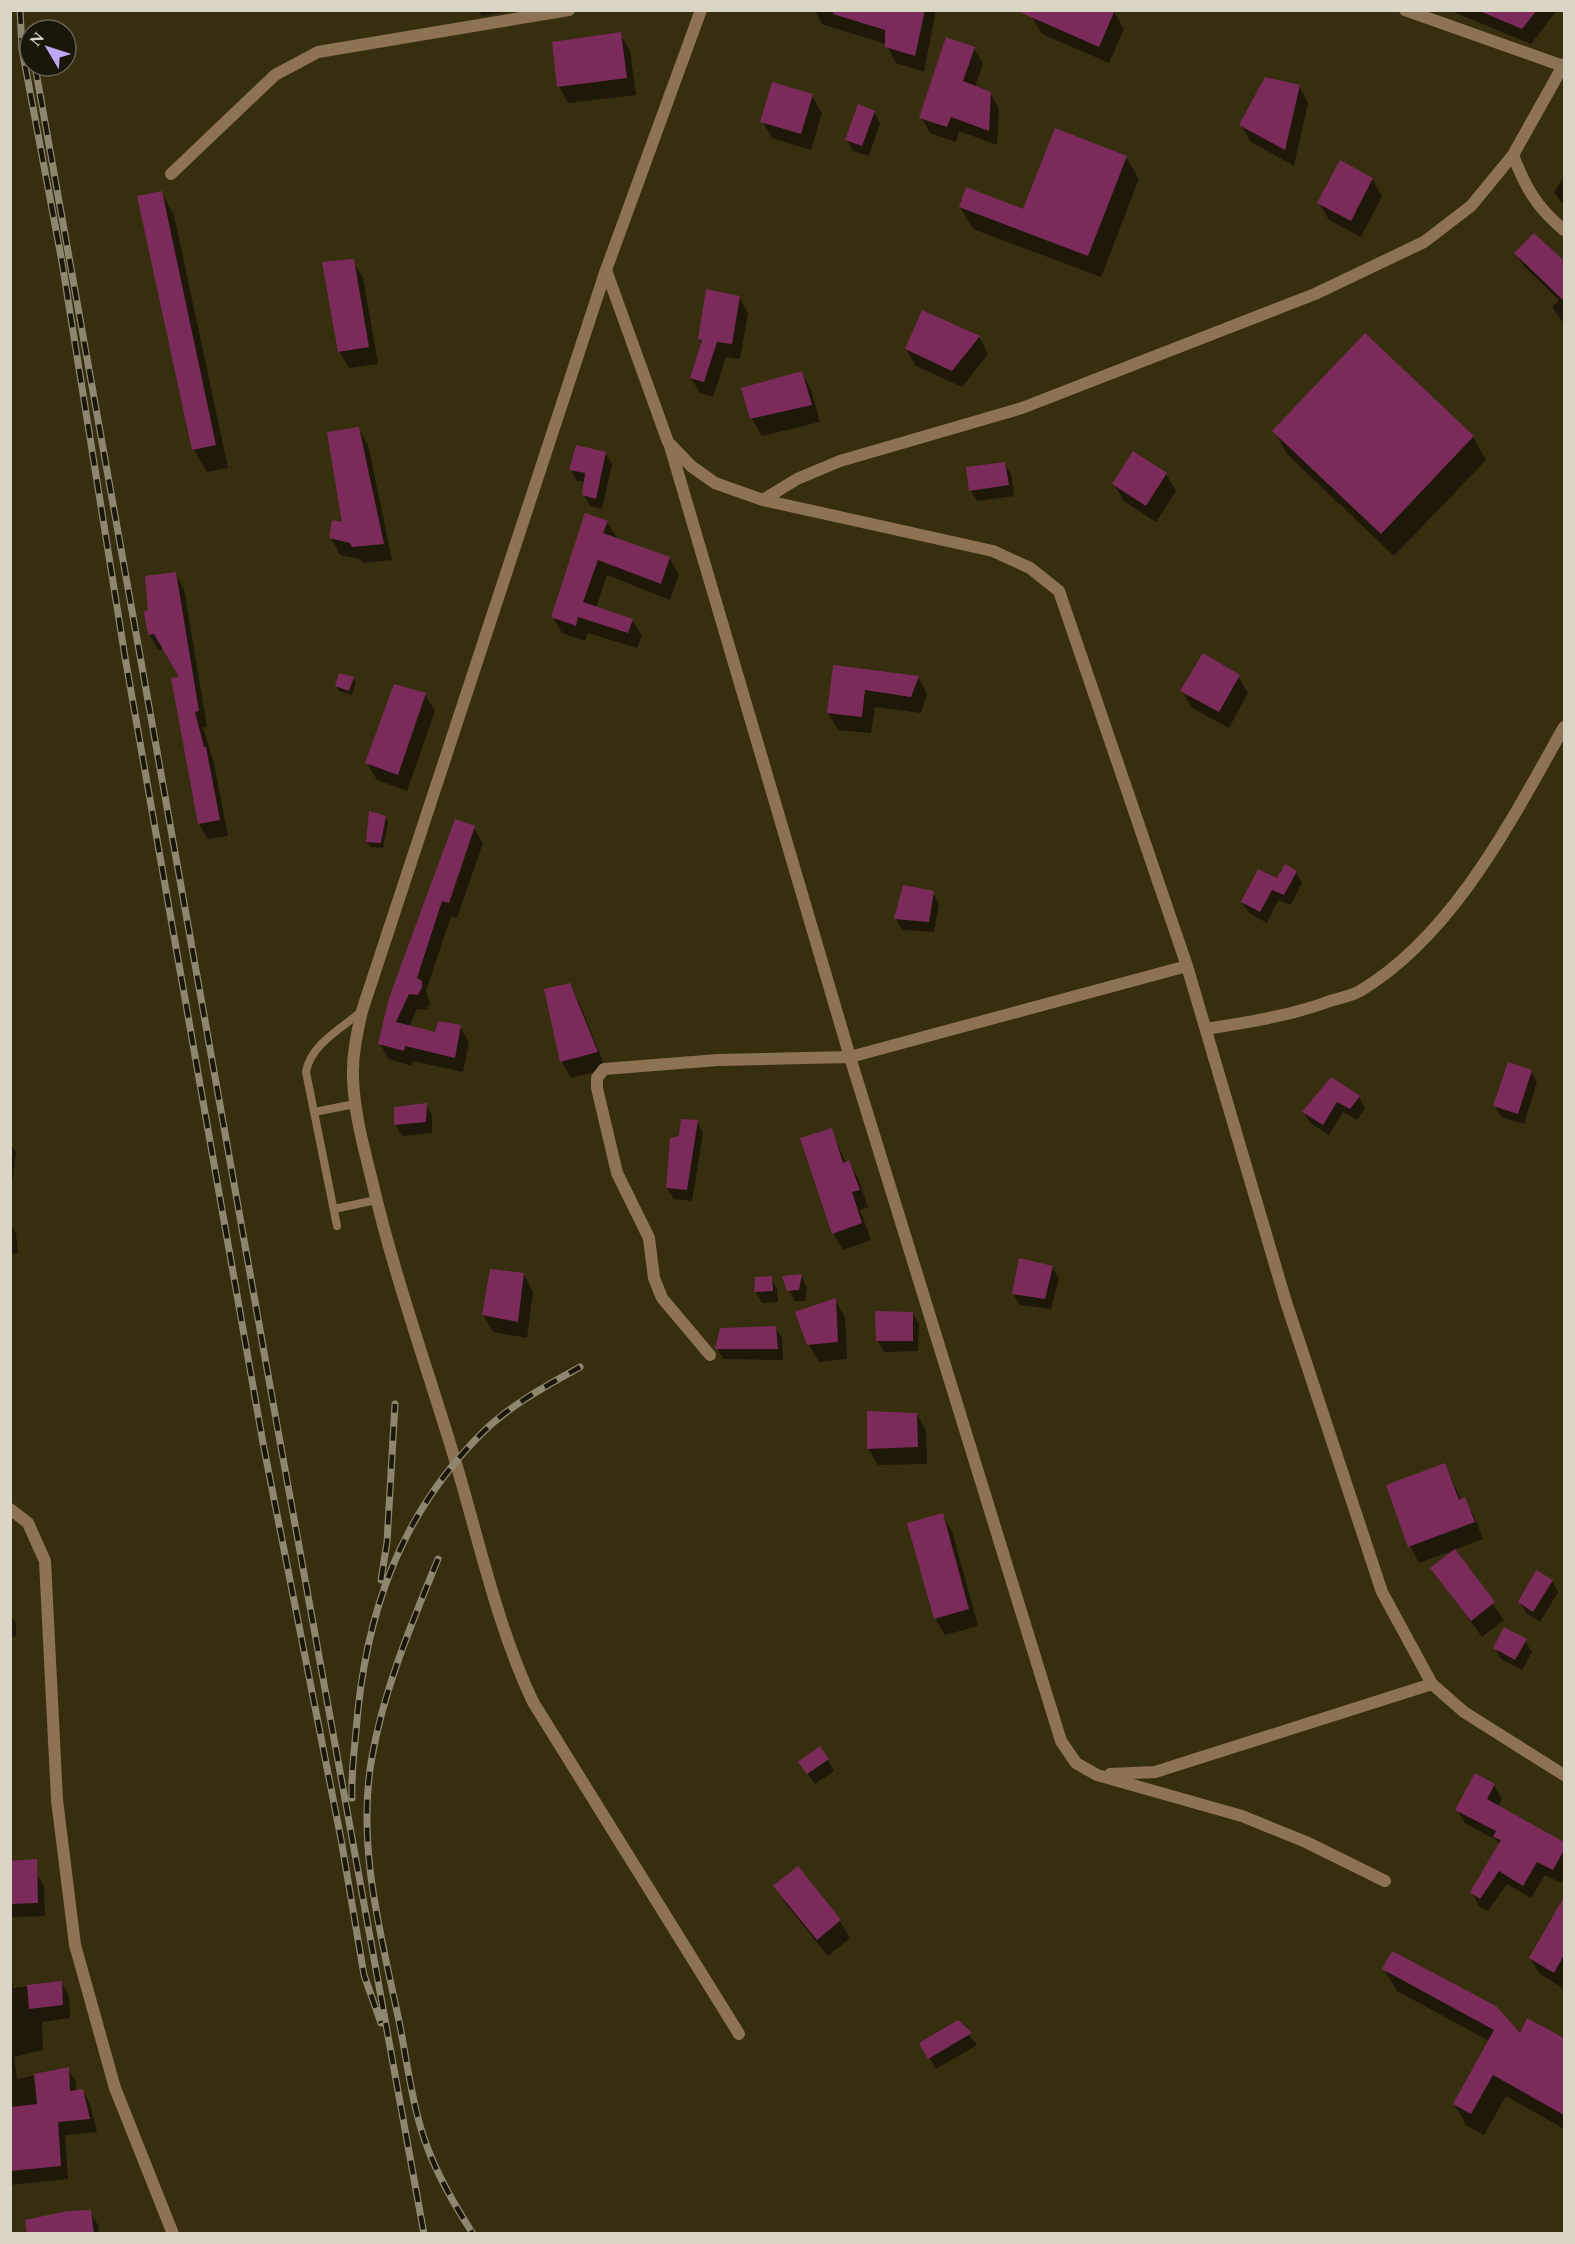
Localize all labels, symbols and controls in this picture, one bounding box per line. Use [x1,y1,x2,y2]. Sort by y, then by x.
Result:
north arrow [18,18,78,78]
text: N [24,27,51,52]

